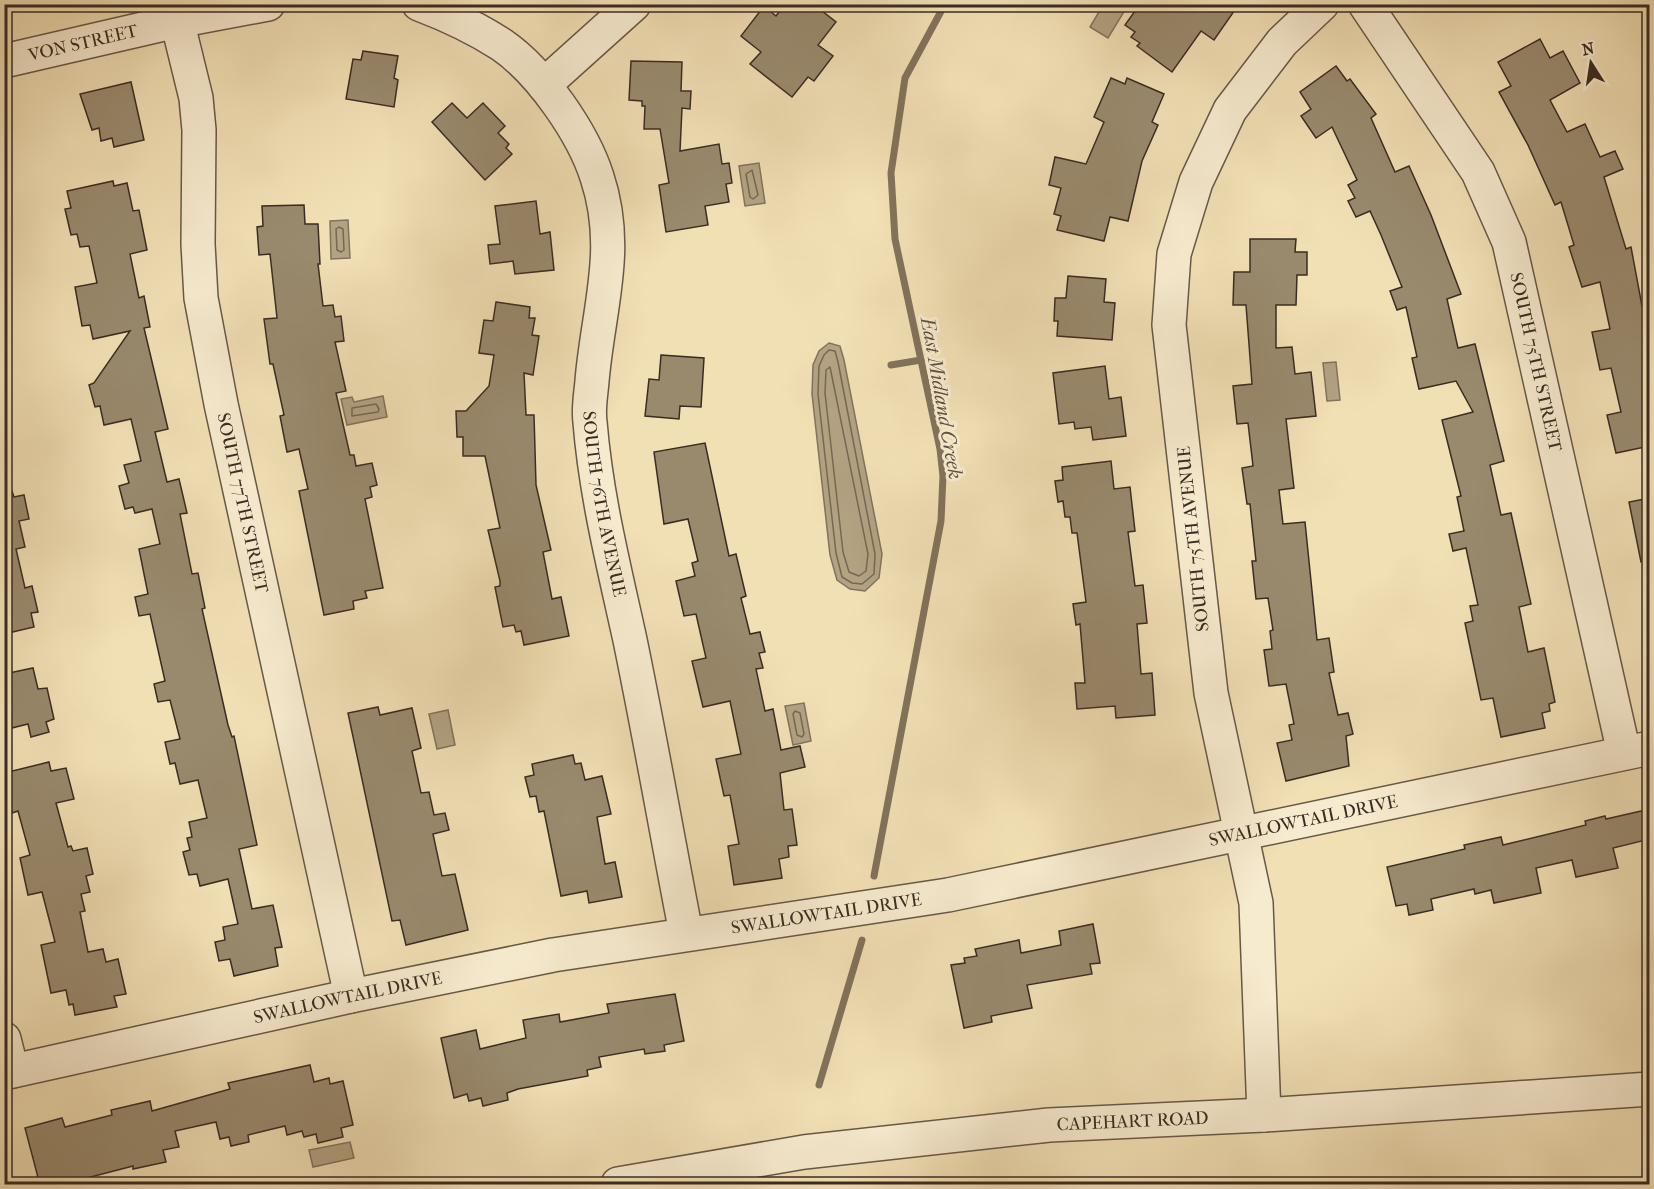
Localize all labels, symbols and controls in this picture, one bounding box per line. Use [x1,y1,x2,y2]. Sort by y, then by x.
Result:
street label: VON STREET [25,20,141,66]
north arrow [1561,33,1621,93]
text: N [1580,38,1597,59]
street label: SOUTH 75TH STREET [1505,271,1566,454]
water label: East Midland Creek [916,314,967,481]
street label: SOUTH 77TH STREET [212,411,272,596]
street label: SOUTH 76TH AVENUE [578,411,630,599]
street label: SOUTH 75TH AVENUE [1173,445,1214,633]
street label: SWALLOWTAIL DRIVE [1207,791,1400,851]
street label: SWALLOWTAIL DRIVE [730,889,923,939]
street label: SWALLOWTAIL DRIVE [252,968,444,1028]
street label: CAPEHART ROAD [1056,1108,1209,1136]

